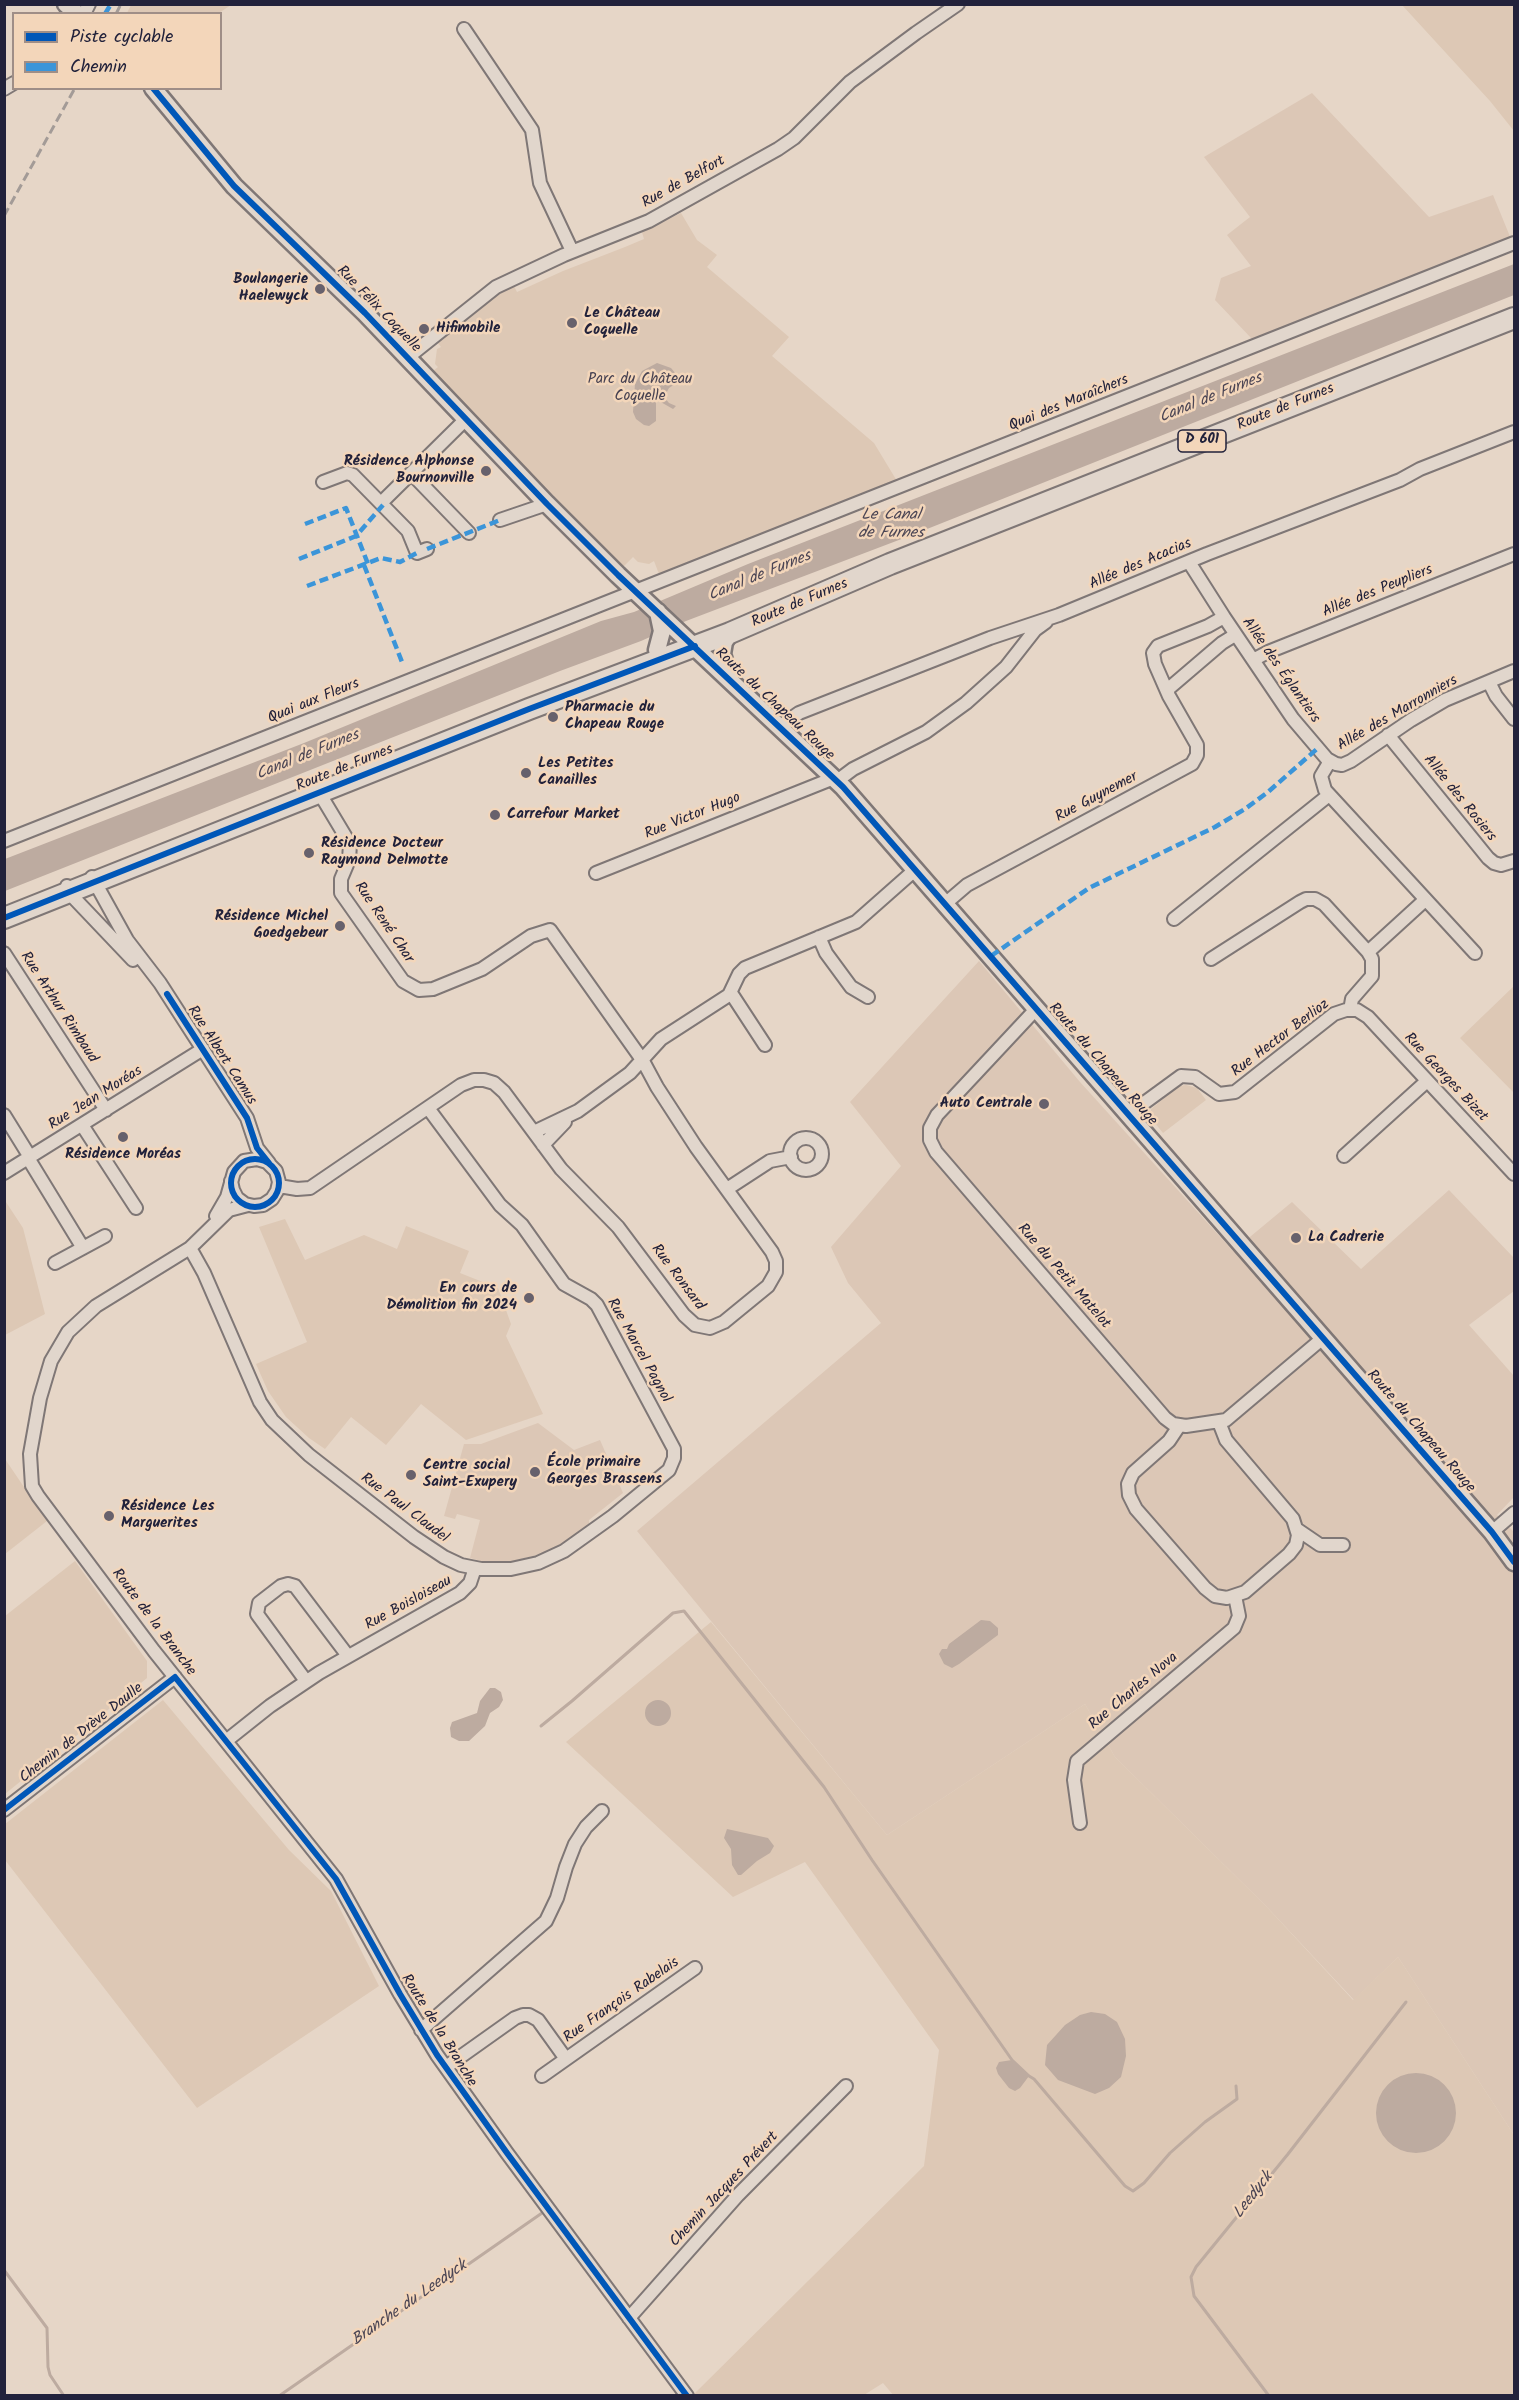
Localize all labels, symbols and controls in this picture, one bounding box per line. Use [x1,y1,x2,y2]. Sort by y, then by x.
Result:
legend [12,12,222,90]
text: Piste cyclable [70,23,173,52]
text: Chemin [70,53,127,82]
street label: Rue de Belfort [639,153,729,213]
street label: Rue Félix Coquelle [332,263,424,357]
place label: Boulangerie Haelewyck [233,271,308,306]
marker: Boulangerie Haelewyck [313,282,327,296]
place label: Le Château Coquelle [584,305,660,340]
marker: Le Château Coquelle [565,316,579,330]
place label: Hifimobile [436,320,500,338]
marker: Hifimobile [417,322,431,336]
water label: Canal de Furnes [1157,370,1265,428]
park label: Parc du Château Coquelle [588,371,692,406]
street label: Quai des Maraîchers [1007,372,1131,436]
street label: Route de Furnes [1235,380,1337,436]
road number: D 601 [1178,430,1226,452]
place label: Résidence Alphonse Bournonville [344,453,474,488]
marker: Résidence Alphonse Bournonville [479,464,493,478]
water label: Le Canal de Furnes [858,506,924,544]
street label: Allée des Acacias [1087,535,1195,595]
water label: Canal de Furnes [706,548,814,606]
street label: Allée des Peupliers [1320,562,1436,622]
street label: Route de Furnes [749,576,851,632]
street label: Allée des Églantiers [1237,615,1323,727]
street label: Route du Chapeau Rouge [710,645,838,765]
street label: Allée des Marronniers [1335,672,1461,756]
street label: Quai aux Fleurs [266,675,362,729]
place label: Pharmacie du Chapeau Rouge [565,699,664,734]
marker: Pharmacie du Chapeau Rouge [546,710,560,724]
water label: Canal de Furnes [254,727,362,785]
street label: Route de Furnes [294,741,396,797]
street label: Allée des Rosiers [1419,752,1499,846]
place label: Les Petites Canailles [538,755,614,790]
marker: Les Petites Canailles [519,766,533,780]
street label: Rue Guynemer [1053,769,1141,827]
street label: Rue Victor Hugo [642,790,744,844]
place label: Carrefour Market [507,806,620,824]
marker: Carrefour Market [488,808,502,822]
place label: Résidence Docteur Raymond Delmotte [321,835,448,870]
marker: Résidence Docteur Raymond Delmotte [302,846,316,860]
street label: Rue René Char [349,879,417,967]
place label: Résidence Michel Goedgebeur [215,908,328,943]
marker: Résidence Michel Goedgebeur [333,919,347,933]
street label: Rue Arthur Rimbaud [15,949,101,1067]
street label: Rue Hector Berlioz [1229,996,1333,1082]
street label: Route du Chapeau Rouge [1044,1000,1160,1130]
street label: Rue Albert Camus [182,1003,260,1109]
street label: Rue Georges Bizet [1399,1030,1491,1126]
street label: Rue Jean Moréas [46,1063,146,1135]
place label: Auto Centrale [940,1095,1032,1113]
marker: Auto Centrale [1037,1097,1051,1111]
marker: Résidence Moréas [116,1130,130,1144]
place label: Résidence Moréas [65,1146,181,1164]
street label: Rue du Petit Matelot [1012,1221,1114,1333]
place label: La Cadrerie [1308,1229,1384,1247]
marker: La Cadrerie [1289,1231,1303,1245]
street label: Rue Ronsard [646,1241,708,1315]
place label: En cours de Démolition fin 2024 [386,1280,517,1315]
marker: En cours de Démolition fin 2024 [522,1291,536,1305]
street label: Rue Marcel Pagnol [602,1296,674,1406]
street label: Route du Chapeau Rouge [1362,1367,1478,1497]
place label: École primaire Georges Brassens [547,1454,662,1489]
place label: Centre social Saint-Exupery [423,1457,517,1492]
marker: École primaire Georges Brassens [528,1465,542,1479]
marker: Centre social Saint-Exupery [404,1468,418,1482]
street label: Rue Paul Claudel [356,1470,452,1548]
place label: Résidence Les Marguerites [121,1498,214,1533]
marker: Résidence Les Marguerites [102,1509,116,1523]
street label: Route de la Branche [107,1566,199,1680]
street label: Rue Boisloiseau [362,1573,456,1635]
street label: Rue Charles Nova [1086,1649,1182,1735]
street label: Chemin de Drève Daulle [17,1680,147,1788]
street label: Rue François Rabelais [561,1954,683,2048]
street label: Route de la Branche [396,1971,480,2091]
street label: Chemin Jacques Prévert [667,2129,783,2251]
water label: Leedyck [1230,2169,1278,2223]
water label: Branche du Leedyck [349,2257,471,2351]

